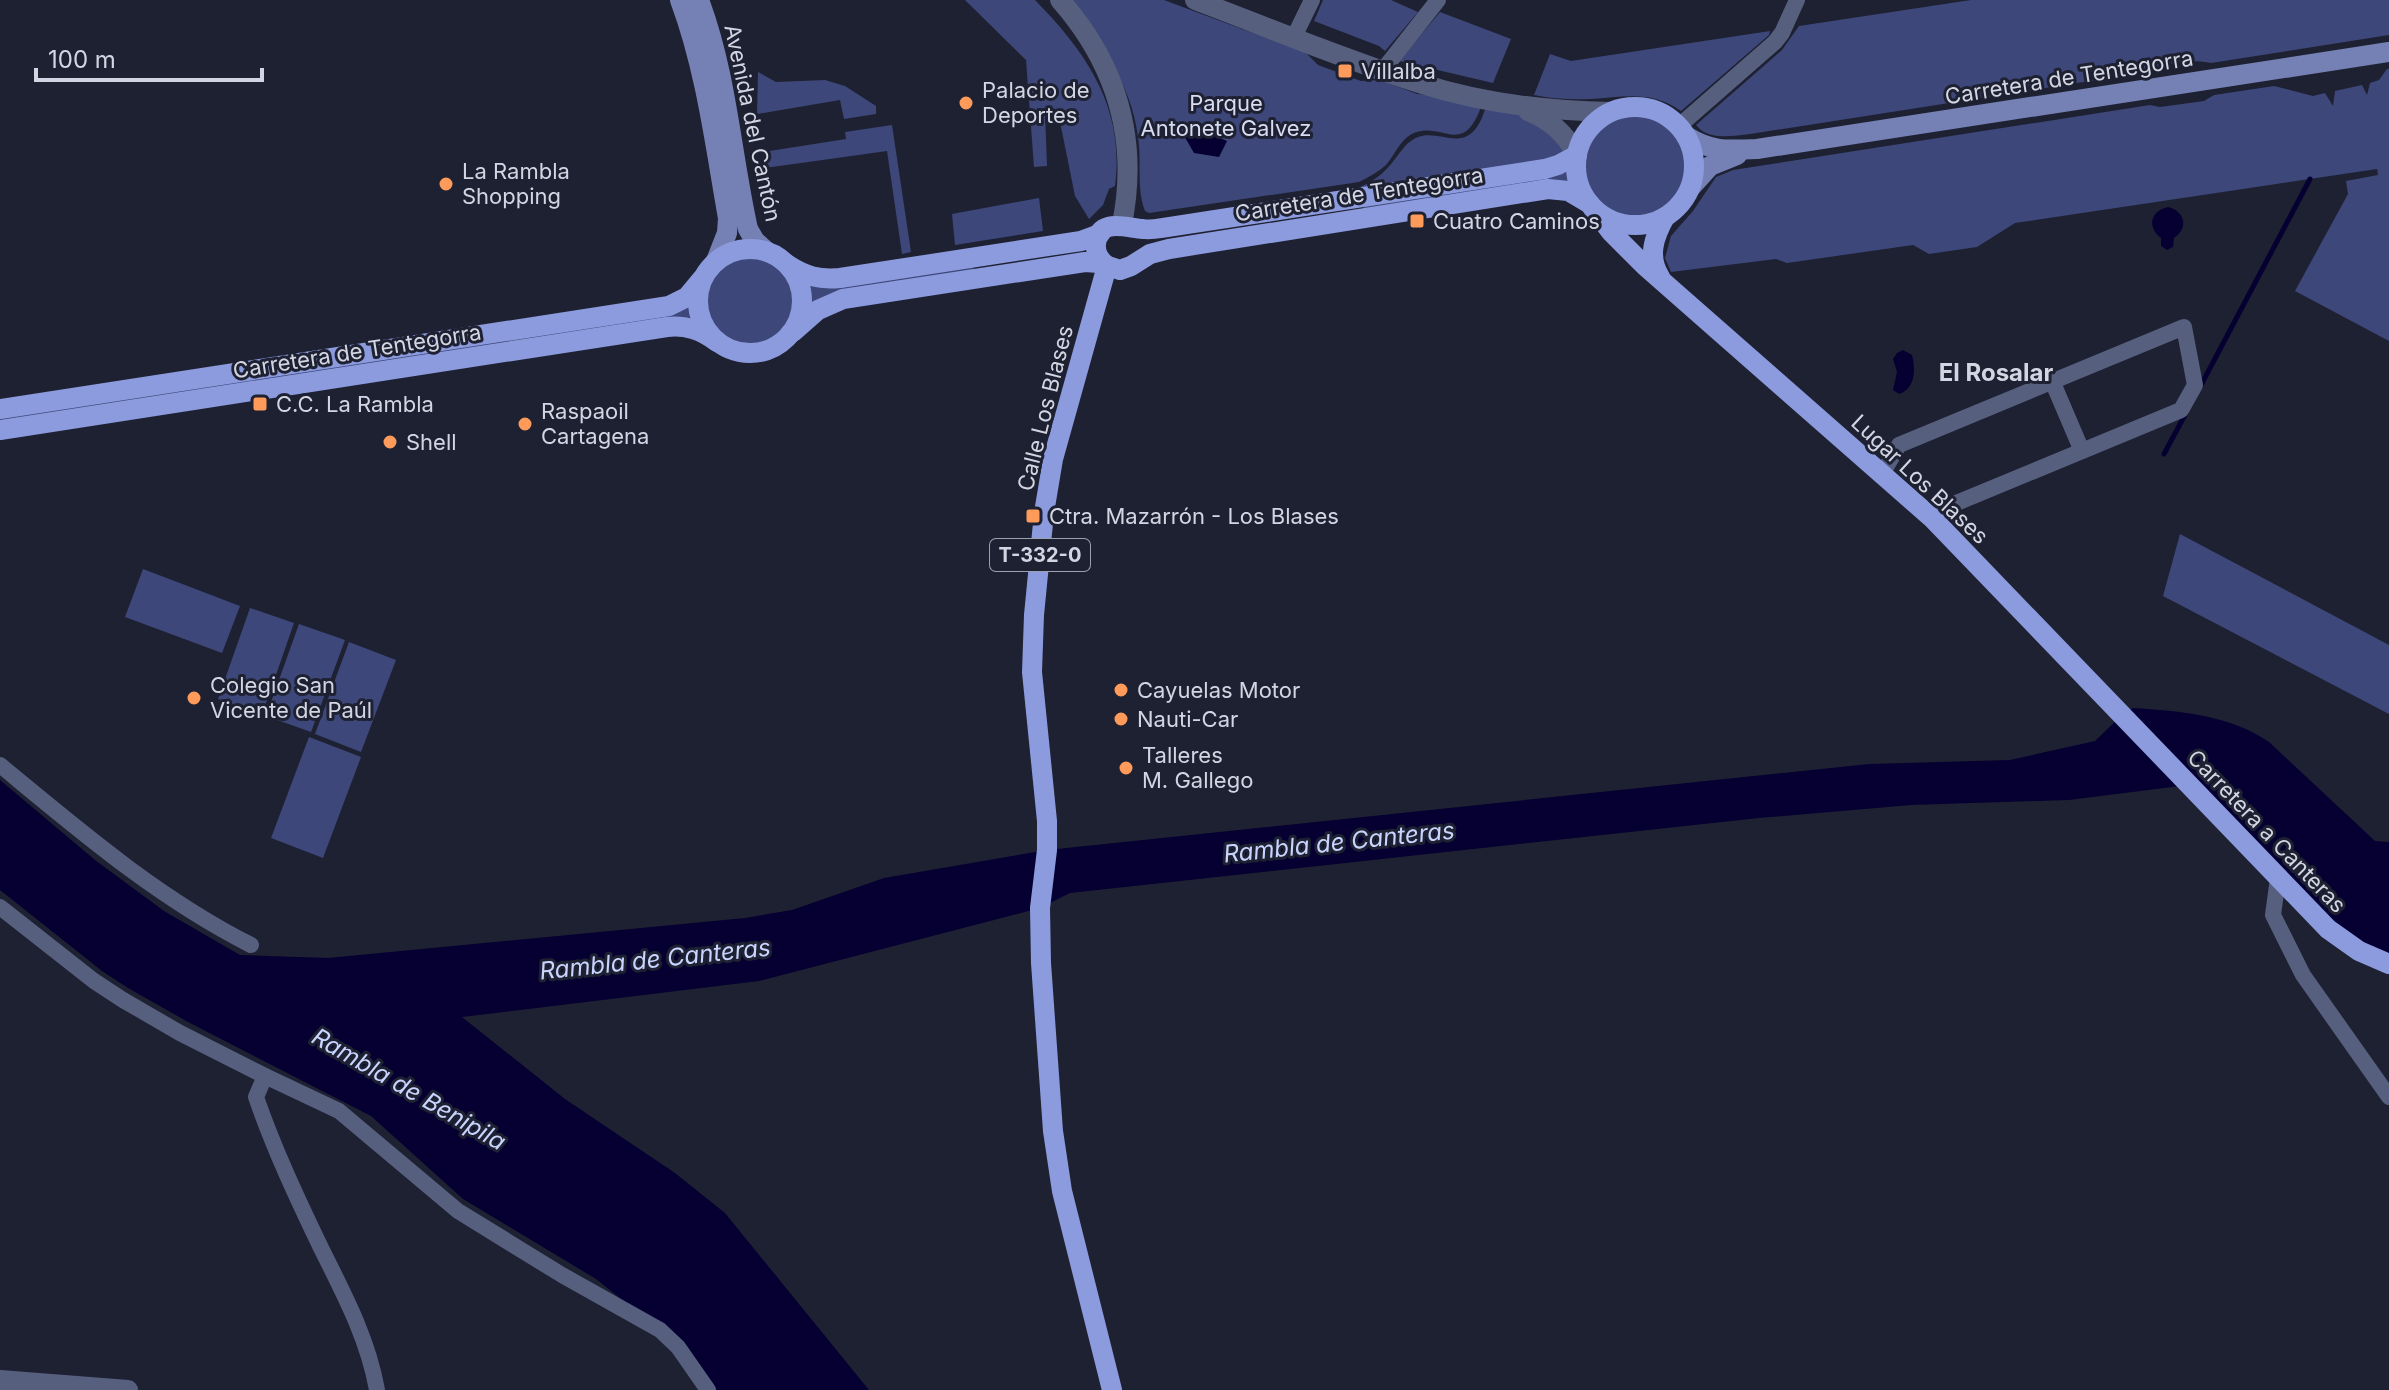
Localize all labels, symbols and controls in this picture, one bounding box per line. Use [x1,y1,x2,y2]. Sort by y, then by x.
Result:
street label: Avenida del Cantón [719,22,787,224]
scale bar [36,32,262,82]
text: 100 m [48,45,116,74]
street label: Carretera de Tentegorra [1943,45,2195,109]
place label: Villalba [1361,58,1436,84]
marker: Villalba [1336,62,1354,80]
place label: Palacio de Deportes [982,77,1090,128]
park label: Parque Antonete Galvez [1141,90,1311,141]
marker: Palacio de Deportes [957,94,975,112]
place label: La Rambla Shopping [462,158,570,209]
street label: Carretera de Tentegorra [1233,162,1485,226]
marker: La Rambla Shopping [437,175,455,193]
place label: Cuatro Caminos [1433,208,1600,234]
marker: Cuatro Caminos [1408,212,1426,230]
street label: Carretera de Tentegorra [231,319,483,383]
street label: Calle Los Blases [1012,323,1078,493]
district label: El Rosalar [1939,358,2053,387]
place label: C.C. La Rambla [276,391,434,417]
marker: C.C. La Rambla [251,395,269,413]
place label: Raspaoil Cartagena [541,398,649,449]
street label: Lugar Los Blases [1846,409,1994,549]
marker: Raspaoil Cartagena [516,415,534,433]
place label: Shell [406,429,457,455]
marker: Shell [381,433,399,451]
place label: Ctra. Mazarrón - Los Blases [1049,503,1339,529]
marker: Ctra. Mazarrón - Los Blases [1024,507,1042,525]
road number: T-332-0 [990,539,1090,571]
place label: Colegio San Vicente de Paúl [210,672,372,723]
place label: Cayuelas Motor [1137,677,1300,703]
marker: Cayuelas Motor [1112,681,1130,699]
marker: Colegio San Vicente de Paúl [185,689,203,707]
place label: Nauti-Car [1137,706,1238,732]
marker: Nauti-Car [1112,710,1130,728]
place label: Talleres M. Gallego [1142,742,1253,793]
street label: Carretera a Canteras [2182,744,2352,918]
marker: Talleres M. Gallego [1117,759,1135,777]
water label: Rambla de Canteras [1222,815,1456,869]
water label: Rambla de Canteras [538,932,772,986]
water label: Rambla de Benipila [307,1022,511,1156]

